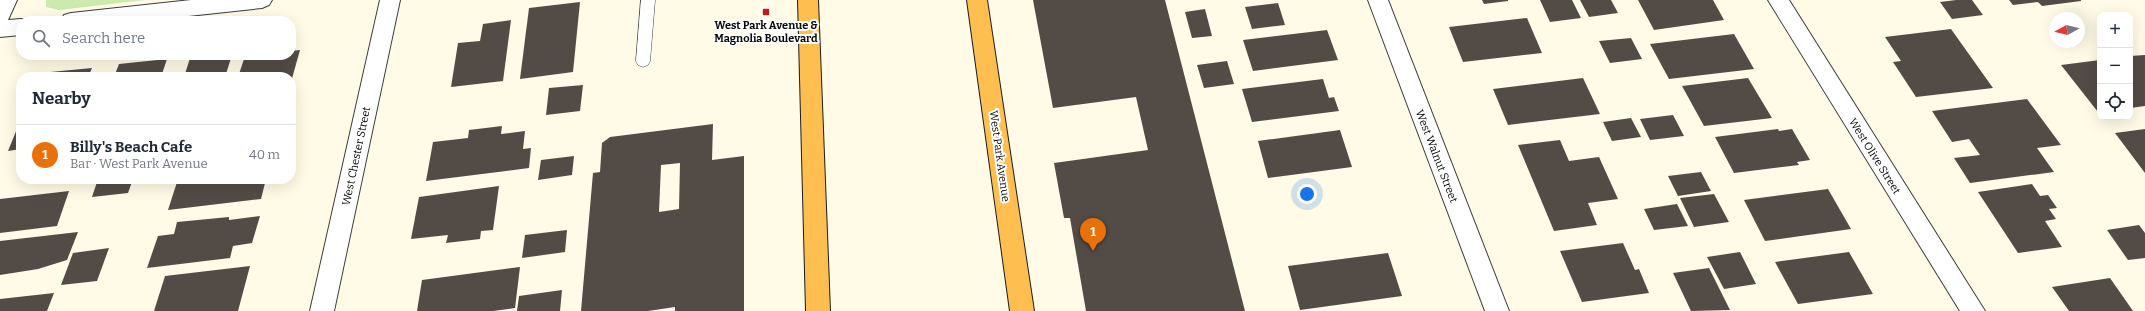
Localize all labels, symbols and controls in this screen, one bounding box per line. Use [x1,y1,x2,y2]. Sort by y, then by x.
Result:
marker: West Park Avenue & Magnolia Boulevard [761,7,771,17]
north arrow [2049,12,2085,48]
map controls [2097,12,2133,120]
button: + [2097,12,2133,48]
search box [16,16,296,60]
place label: West Park Avenue & Magnolia Boulevard [714,19,818,45]
icon: search [30,27,52,49]
text: Search here [62,29,145,47]
button: − [2097,48,2133,84]
button: locate [2097,84,2133,120]
text: Nearby [32,88,91,109]
street label: West Chester Street [340,105,373,207]
street label: West Walnut Street [1413,108,1460,204]
street label: West Park Avenue [987,110,1012,203]
street label: West Olive Street [1846,116,1903,197]
text: Billy's Beach Cafe [70,138,192,156]
text: 1 [42,147,48,162]
text: 40 m [249,147,280,162]
text: Bar · West Park Avenue [70,156,208,171]
your location [1297,184,1317,204]
pin: 1 [1080,218,1106,251]

